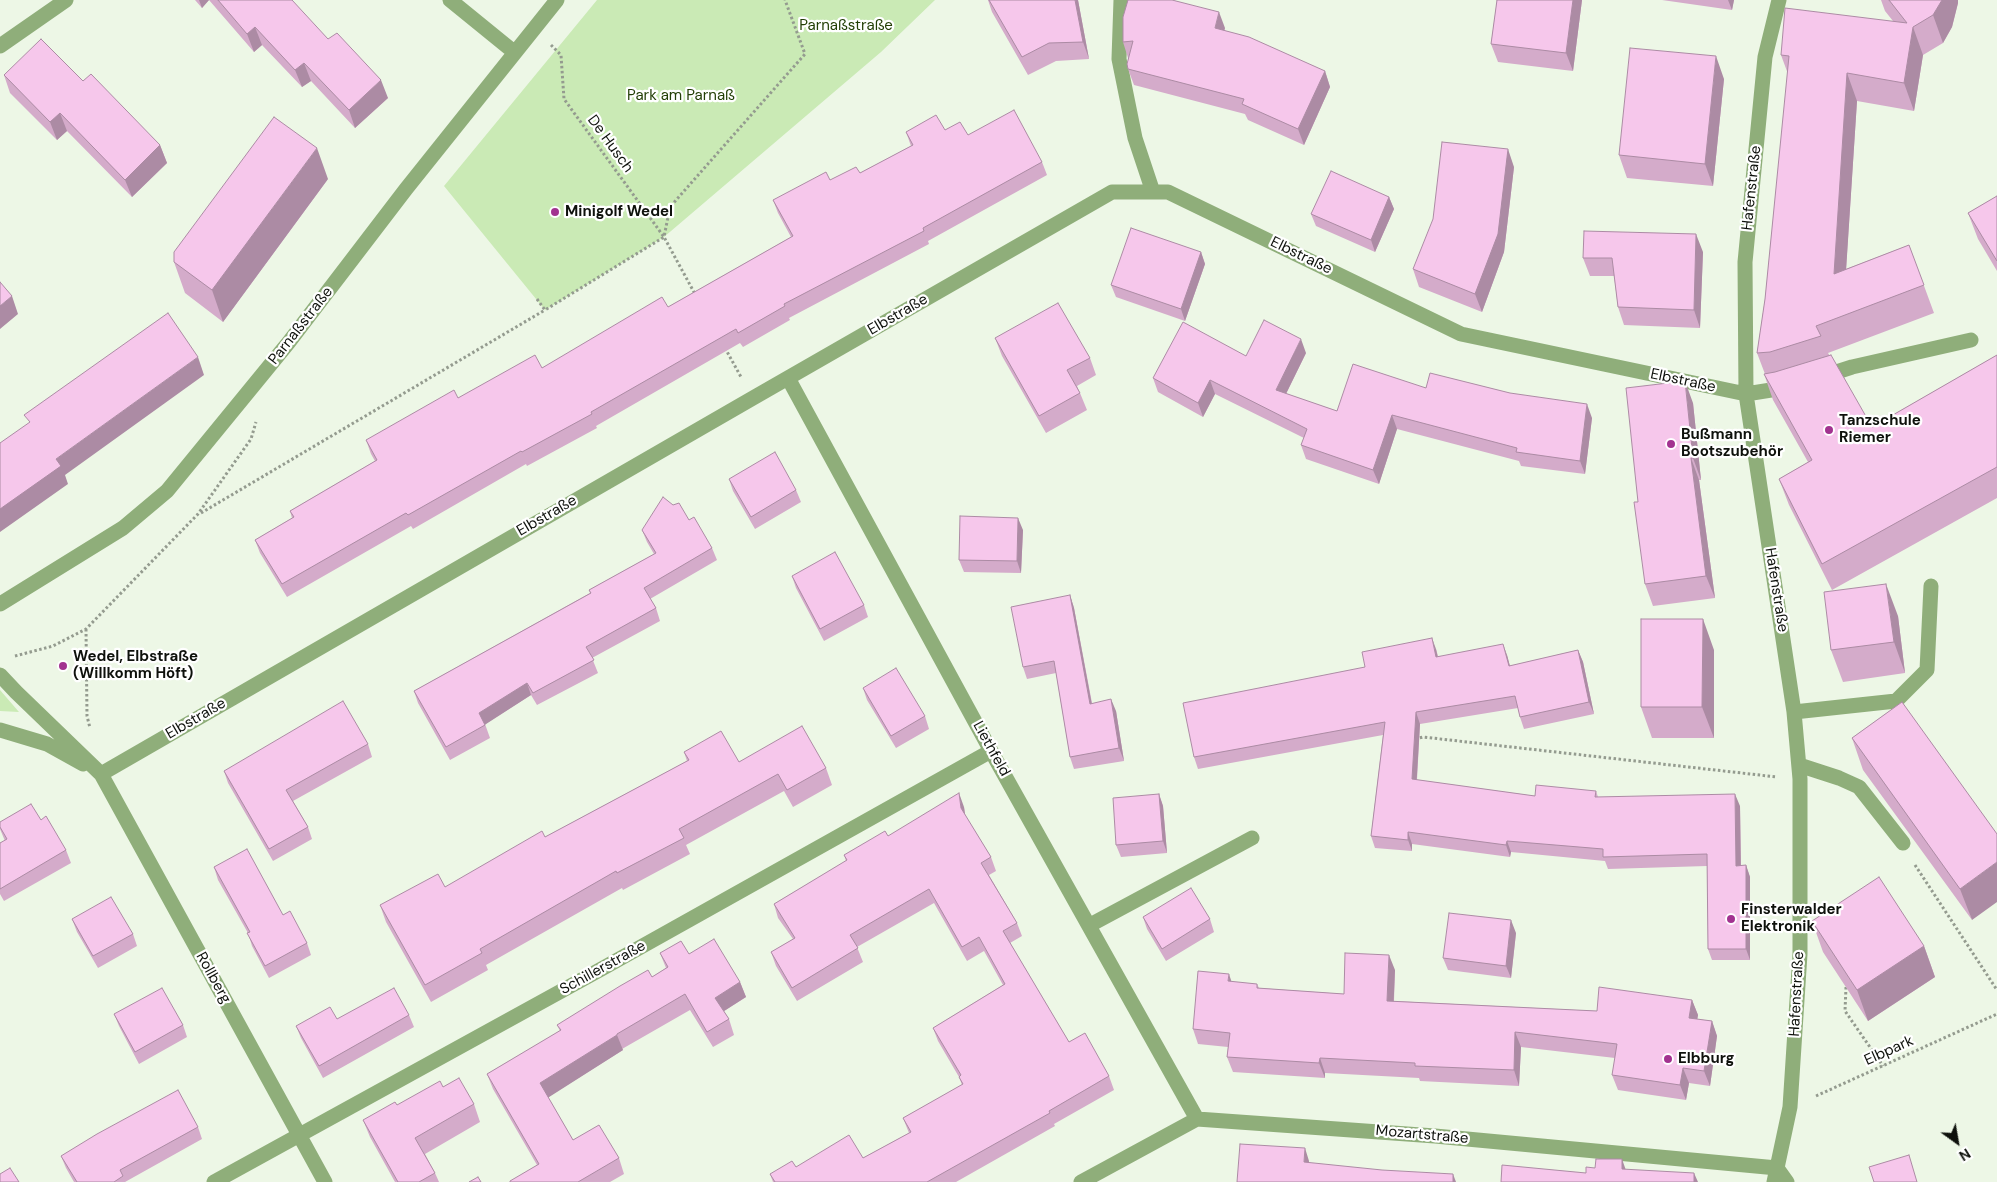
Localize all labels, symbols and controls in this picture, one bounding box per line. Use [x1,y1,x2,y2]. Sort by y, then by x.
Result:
park label: Parnaßstraße [799,17,893,35]
park label: Park am Parnaß [627,87,735,105]
street label: De Husch [583,112,637,176]
street label: Hafenstraße [1739,145,1765,231]
place label: Minigolf Wedel [565,203,673,221]
marker: Minigolf Wedel [549,206,561,218]
street label: Elbstraße [1267,233,1335,279]
street label: Parnaßstraße [265,284,337,368]
street label: Elbstraße [865,291,931,339]
street label: Elbstraße [1649,365,1717,397]
place label: Tanzschule Riemer [1839,412,1921,447]
marker: Tanzschule Riemer [1823,424,1835,436]
place label: Bußmann Bootszubehör [1681,426,1783,461]
marker: Bußmann Bootszubehör [1665,438,1677,450]
street label: Elbstraße [514,492,580,540]
street label: Hafenstraße [1760,546,1792,634]
place label: Wedel, Elbstraße (Willkomm Höft) [73,648,198,683]
marker: Wedel, Elbstraße (Willkomm Höft) [57,660,69,672]
street label: Elbstraße [163,695,229,743]
street label: Liethfeld [969,718,1013,780]
place label: Finsterwalder Elektronik [1741,901,1842,936]
marker: Finsterwalder Elektronik [1725,913,1737,925]
street label: Schillerstraße [557,937,649,999]
street label: Rollberg [192,949,234,1007]
street label: Hafenstraße [1786,951,1808,1037]
street label: Elbpark [1862,1032,1916,1070]
place label: Elbburg [1678,1050,1735,1068]
marker: Elbburg [1662,1053,1674,1065]
north arrow [1932,1117,1982,1167]
street label: Mozartstraße [1375,1122,1469,1148]
text: N [1956,1144,1974,1165]

